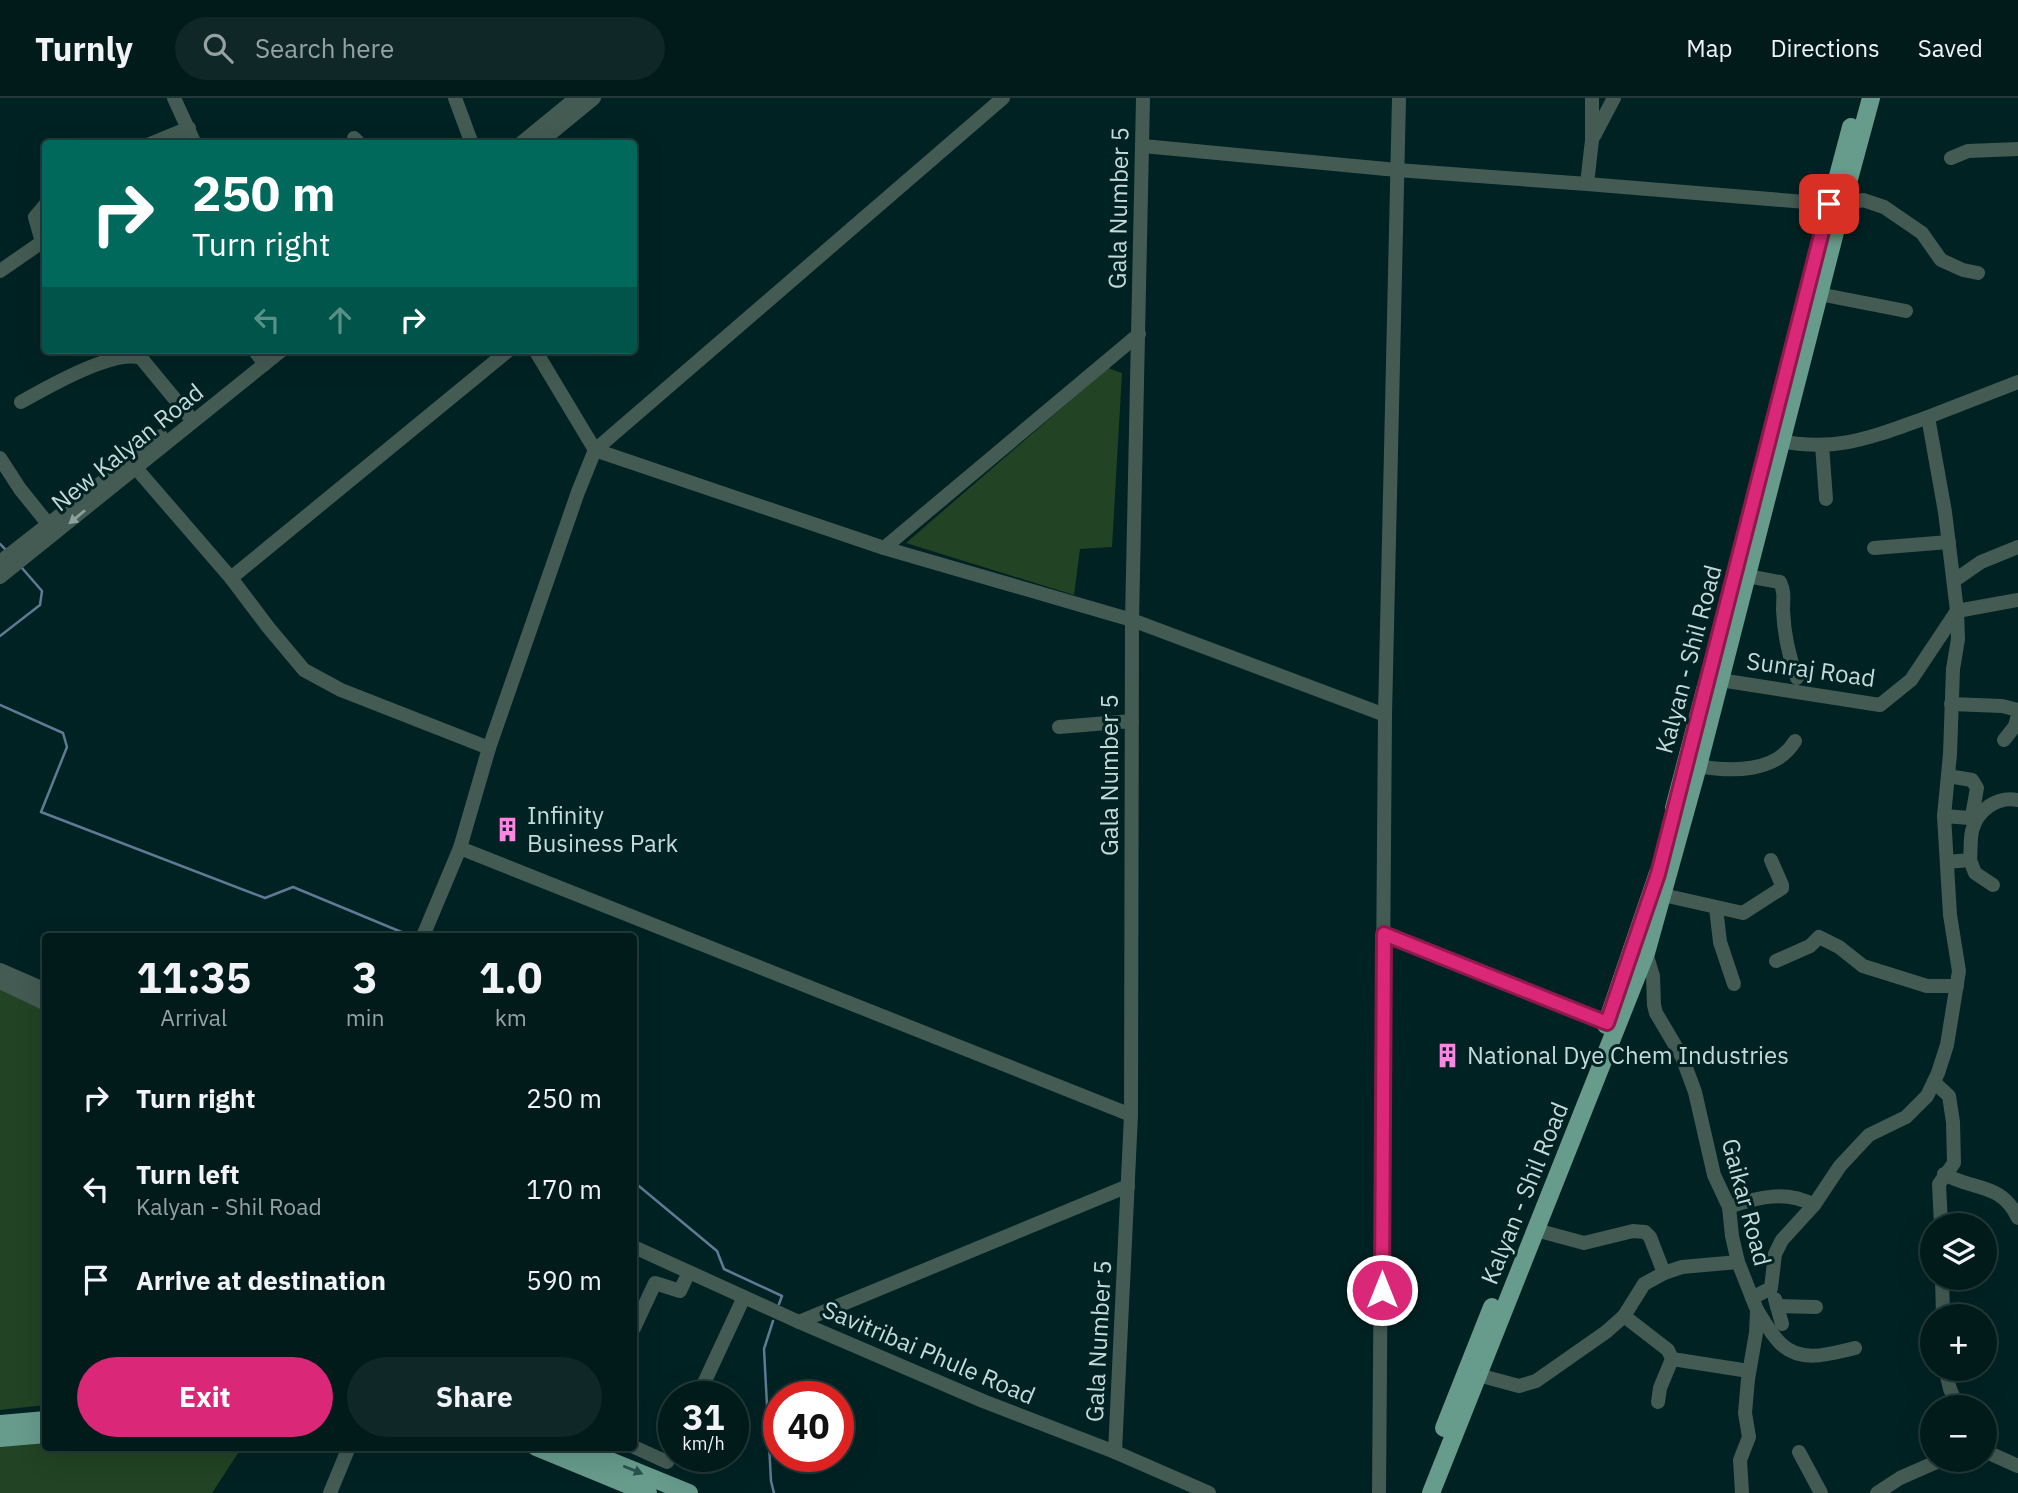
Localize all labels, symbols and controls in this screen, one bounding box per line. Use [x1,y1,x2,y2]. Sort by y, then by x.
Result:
search box [175,17,665,80]
text: Turnly [35,27,133,70]
icon: search [199,29,237,67]
text: Search here [255,31,394,65]
text: Map [1686,32,1732,64]
text: Directions [1770,32,1880,64]
text: Saved [1918,32,1983,64]
street label: Gala Number 5 [1101,127,1135,289]
text: 250 m [192,161,336,224]
icon: right [77,168,168,259]
pin [1799,174,1859,234]
icon: arrive [1810,185,1848,223]
text: Turn right [192,223,330,265]
icon: left [248,301,286,339]
icon: ahead [321,301,359,339]
icon: right [394,301,432,339]
street label: New Kalyan Road [44,376,210,518]
one-way arrow [68,509,86,525]
street label: Kalyan - Shil Road [1647,561,1729,757]
street label: Sunraj Road [1745,644,1877,694]
street label: Gala Number 5 [1093,694,1125,856]
place label: Infinity Business Park [527,799,679,859]
building icon: Infinity Business Park [493,815,521,843]
text: 11:35 [137,950,251,1005]
text: 3 [353,950,378,1005]
text: 1.0 [479,950,543,1005]
text: Arrival [160,1002,227,1032]
text: min [346,1002,385,1032]
text: km [495,1002,527,1032]
place label: National Dye Chem Industries [1467,1039,1789,1071]
building icon: National Dye Chem Industries [1433,1041,1461,1069]
icon: right [77,1079,115,1117]
text: Turn right [136,1081,255,1115]
text: 250 m [526,1081,602,1115]
street label: Kalyan - Shil Road [1473,1097,1575,1289]
street label: Gaikar Road [1715,1135,1779,1269]
text: Turn left [136,1157,239,1191]
icon: left [77,1170,115,1208]
text: 170 m [526,1172,602,1206]
text: Kalyan - Shil Road [136,1191,322,1221]
map controls [1920,1213,1997,1472]
button: layers [1920,1213,1997,1290]
position arrow [1345,1253,1419,1327]
street label: Gala Number 5 [1078,1259,1118,1423]
icon: arrive [77,1261,115,1299]
text: Arrive at destination [136,1263,386,1297]
text: 590 m [526,1263,602,1297]
street label: Savitribai Phule Road [818,1293,1040,1411]
button: + [1920,1304,1997,1381]
button: Exit [77,1357,333,1437]
button: Share [347,1357,602,1437]
speed limit sign: 40 [763,1381,854,1472]
text: 31 [682,1394,725,1440]
button: − [1920,1395,1997,1472]
text: km/h [682,1432,725,1455]
one-way arrow [622,1465,643,1476]

